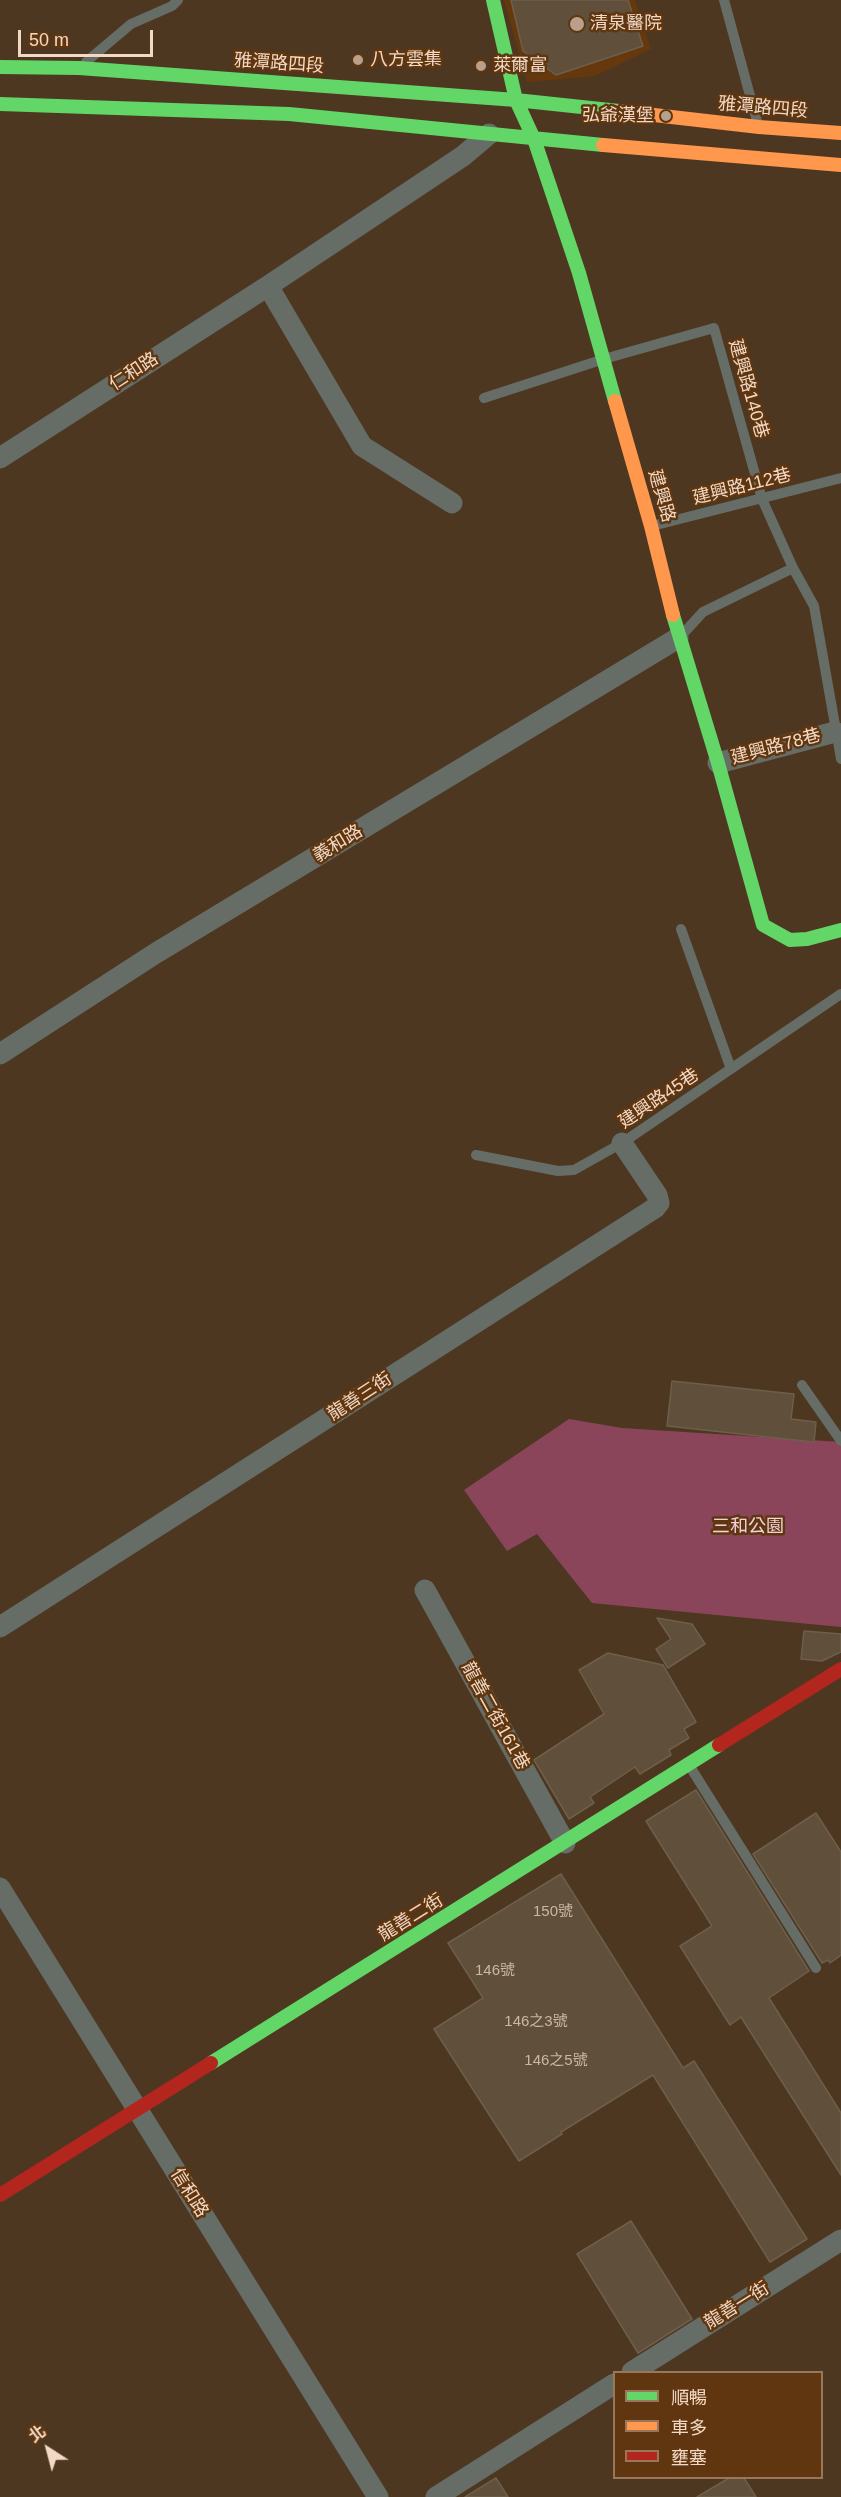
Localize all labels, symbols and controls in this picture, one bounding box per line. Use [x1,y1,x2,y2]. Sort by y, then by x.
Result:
place label: 清泉醫院 [590,13,662,35]
marker: 清泉醫院 [568,15,586,33]
scale bar [21,18,156,56]
text: 50 m [29,30,69,50]
place label: 八方雲集 [370,49,442,71]
street label: 雅潭路四段 [233,50,325,78]
marker: 八方雲集 [351,53,365,67]
place label: 萊爾富 [493,55,547,77]
marker: 萊爾富 [474,59,488,73]
street label: 雅潭路四段 [717,93,809,123]
place label: 弘爺漢堡 [582,105,654,127]
marker: 弘爺漢堡 [659,109,673,123]
street label: 建興路140巷 [724,337,772,441]
street label: 仁和路 [105,348,163,396]
street label: 建興路112巷 [691,464,793,510]
street label: 建興路 [643,467,679,525]
street label: 建興路78巷 [729,725,823,769]
street label: 義和路 [309,821,367,867]
street label: 建興路45巷 [615,1064,703,1134]
street label: 龍善三街 [324,1368,396,1426]
park label: 三和公園 [712,1516,784,1538]
street label: 龍善二街161巷 [456,1658,534,1774]
street label: 龍善二街 [375,1890,447,1946]
house number: 150號 [533,1903,573,1921]
house number: 146號 [475,1962,515,1980]
house number: 146之3號 [504,2013,568,2031]
house number: 146之5號 [524,2052,588,2070]
street label: 信和路 [166,2164,212,2222]
street label: 龍善一街 [701,2278,773,2334]
legend [613,2371,823,2479]
text: 順暢 [671,2388,707,2408]
text: 車多 [671,2418,707,2438]
north arrow [18,2419,78,2479]
text: 北 [26,2422,49,2446]
text: 壅塞 [671,2448,707,2468]

